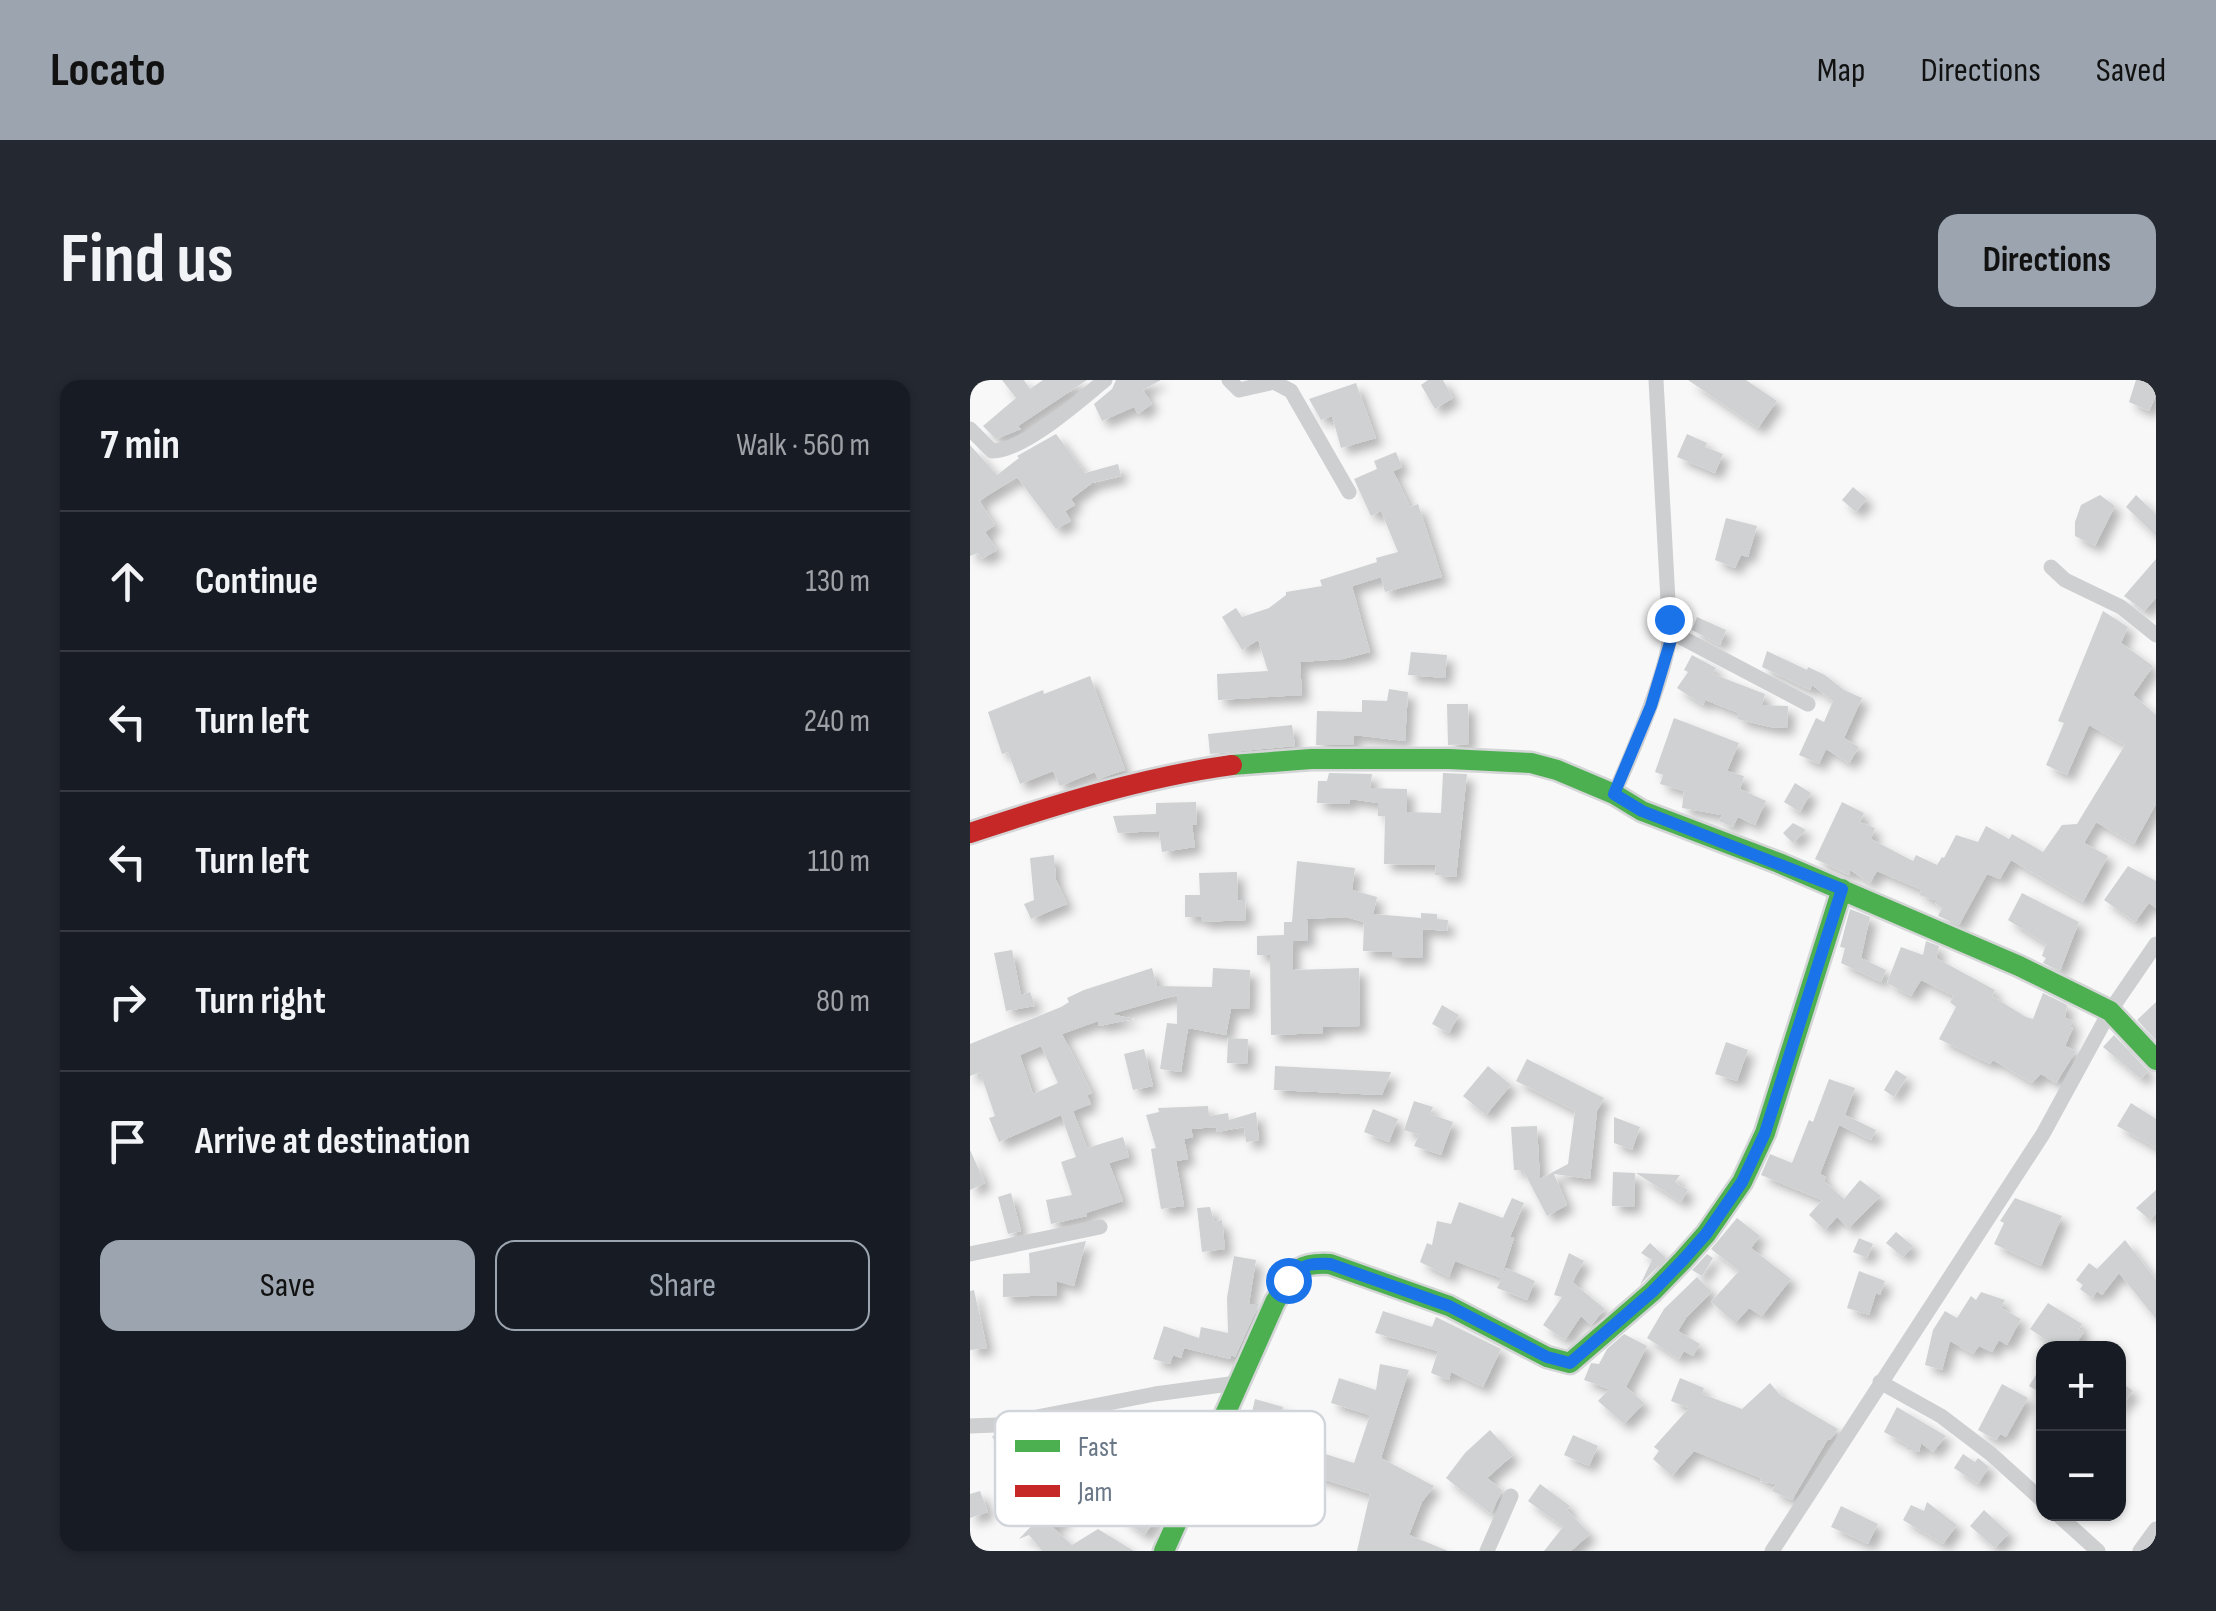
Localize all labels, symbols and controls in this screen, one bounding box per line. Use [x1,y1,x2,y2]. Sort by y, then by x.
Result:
text: Locato [50,42,166,99]
text: Map [1817,49,1866,92]
text: Directions [1921,49,2041,92]
text: Saved [2096,49,2166,92]
button: Directions [1938,214,2156,307]
text: Find us [60,218,234,302]
text: 7 min [100,420,180,471]
text: Walk · 560 m [736,426,870,465]
icon: ahead [100,554,155,609]
text: Continue [195,559,318,604]
text: 130 m [805,562,870,601]
route end [1647,597,1693,643]
icon: left [100,694,155,749]
text: Turn left [195,699,309,744]
text: 240 m [804,702,870,741]
icon: left [100,834,155,889]
text: Turn left [195,839,309,884]
text: 110 m [808,842,870,881]
icon: right [100,974,155,1029]
text: Turn right [195,979,326,1024]
text: 80 m [816,982,870,1021]
icon: arrive [100,1114,155,1169]
text: Arrive at destination [195,1119,470,1164]
button: Save [100,1240,475,1331]
button: Share [495,1240,870,1331]
route start [1266,1258,1312,1304]
map controls [2036,1341,2126,1521]
button: + [2036,1341,2126,1431]
legend [995,1411,1325,1526]
text: Fast [1078,1431,1117,1464]
button: − [2036,1431,2126,1521]
text: Jam [1077,1476,1113,1509]

